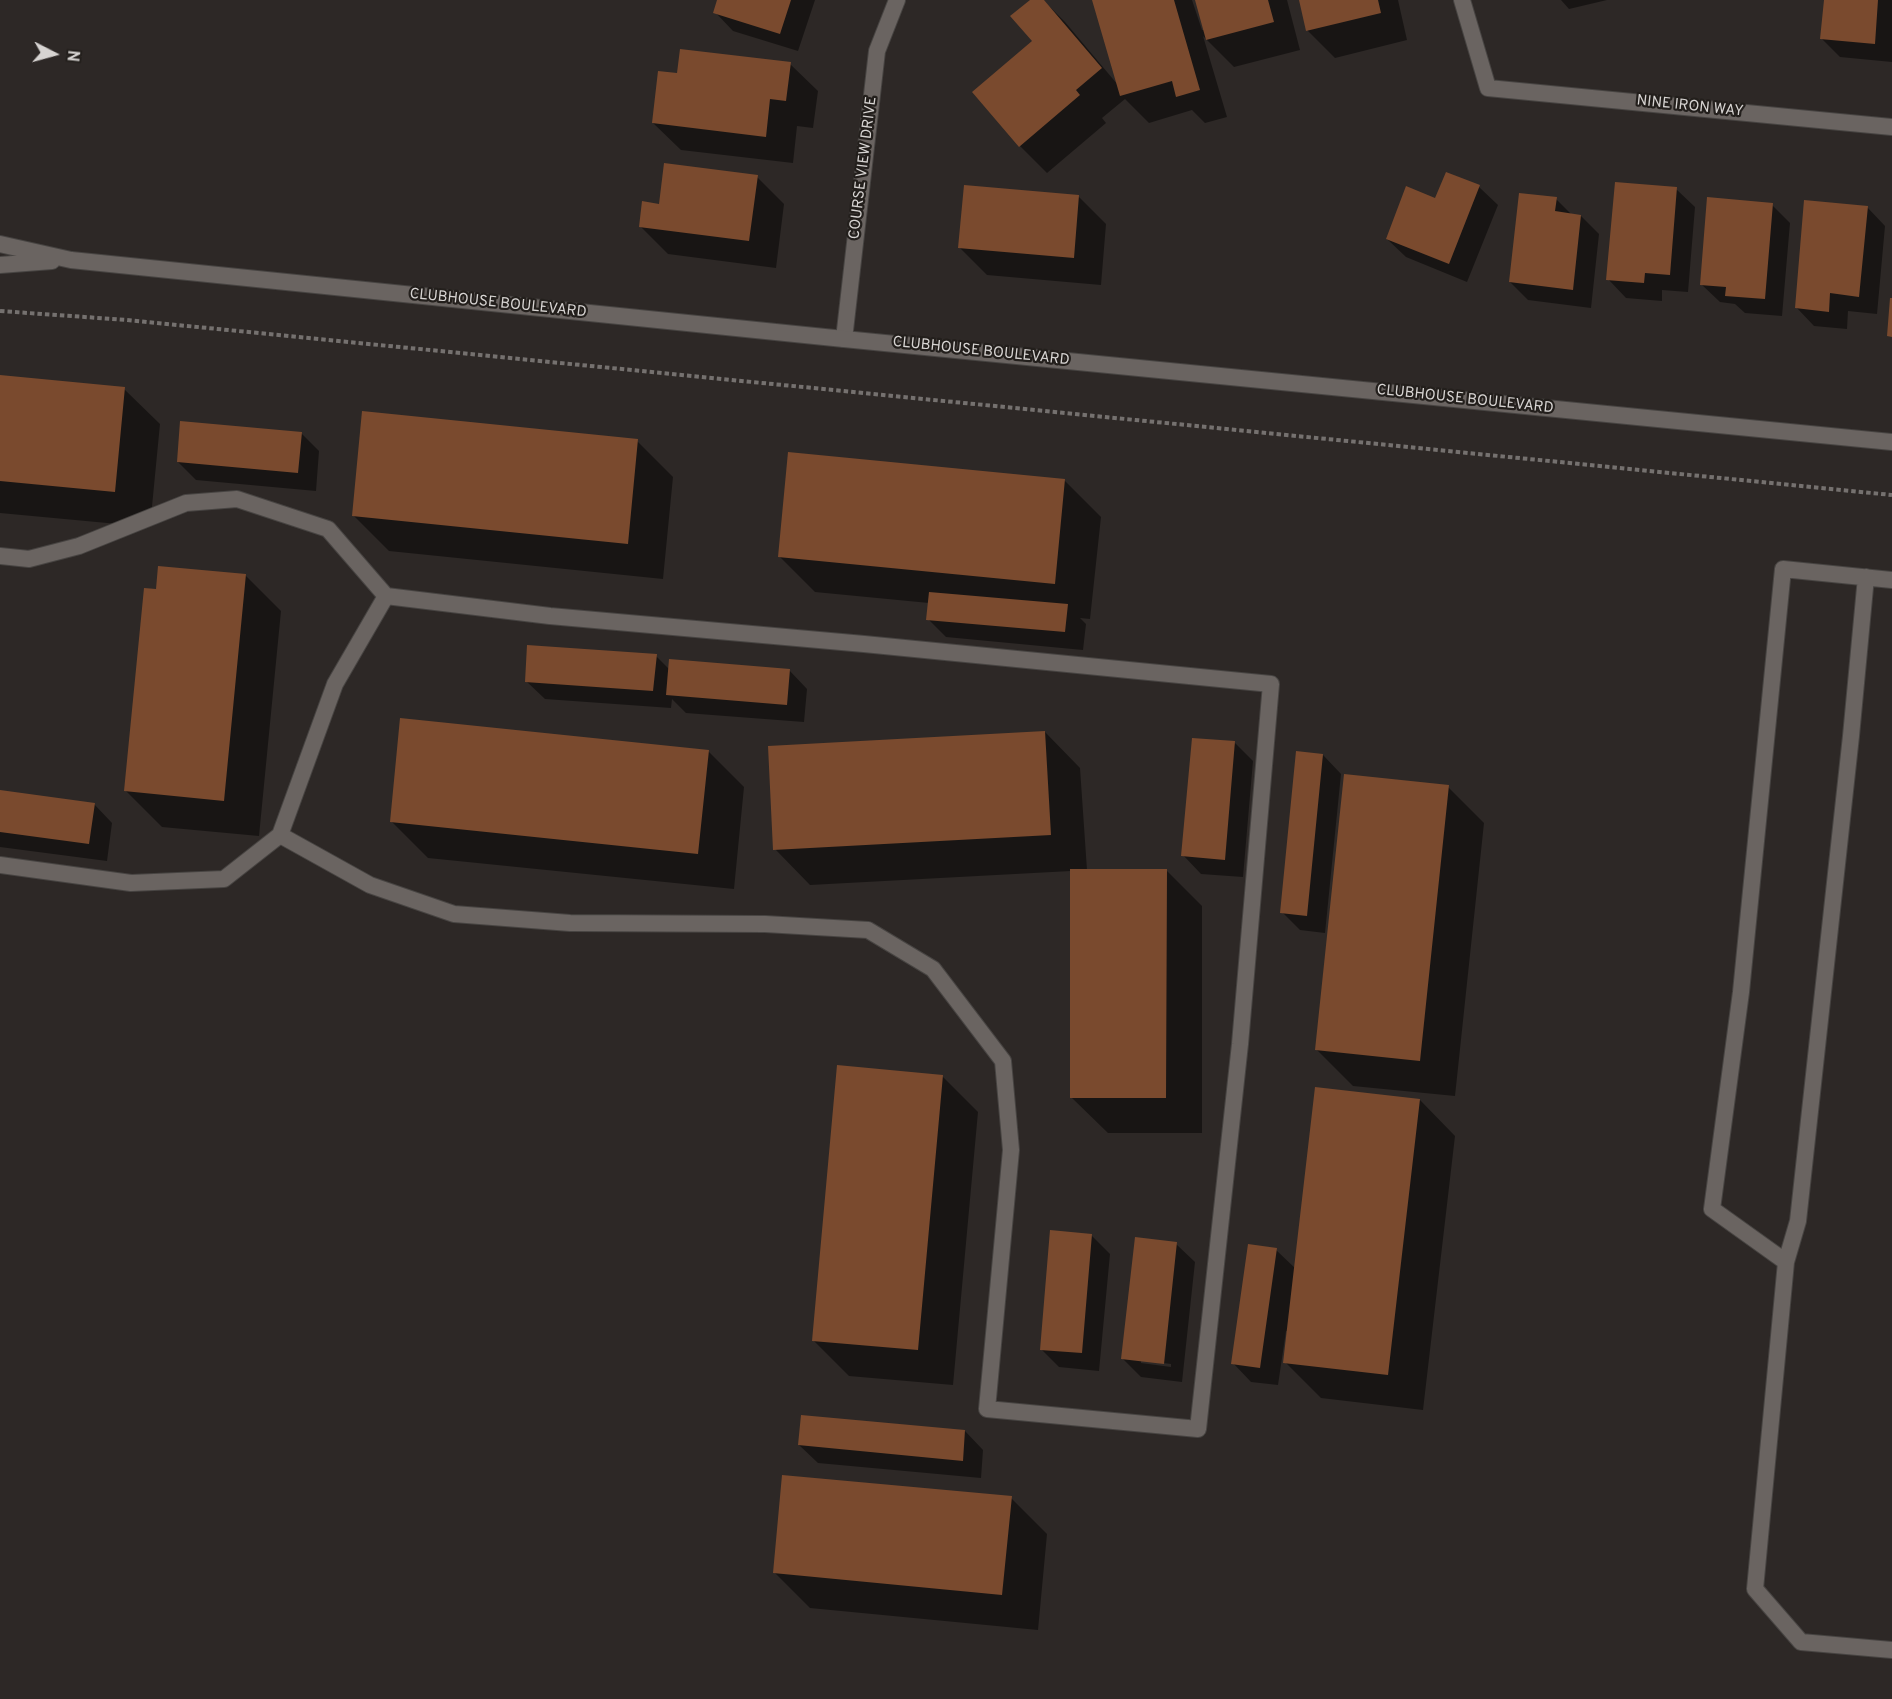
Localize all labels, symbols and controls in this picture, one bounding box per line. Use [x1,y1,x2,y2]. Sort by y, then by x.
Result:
north arrow [24,24,84,84]
text: N [61,49,82,63]
street label: NINE IRON WAY [1636,92,1744,122]
street label: COURSE VIEW DRIVE [846,96,882,240]
street label: CLUBHOUSE BOULEVARD [409,286,587,322]
street label: CLUBHOUSE BOULEVARD [892,334,1070,370]
street label: CLUBHOUSE BOULEVARD [1376,382,1554,418]

